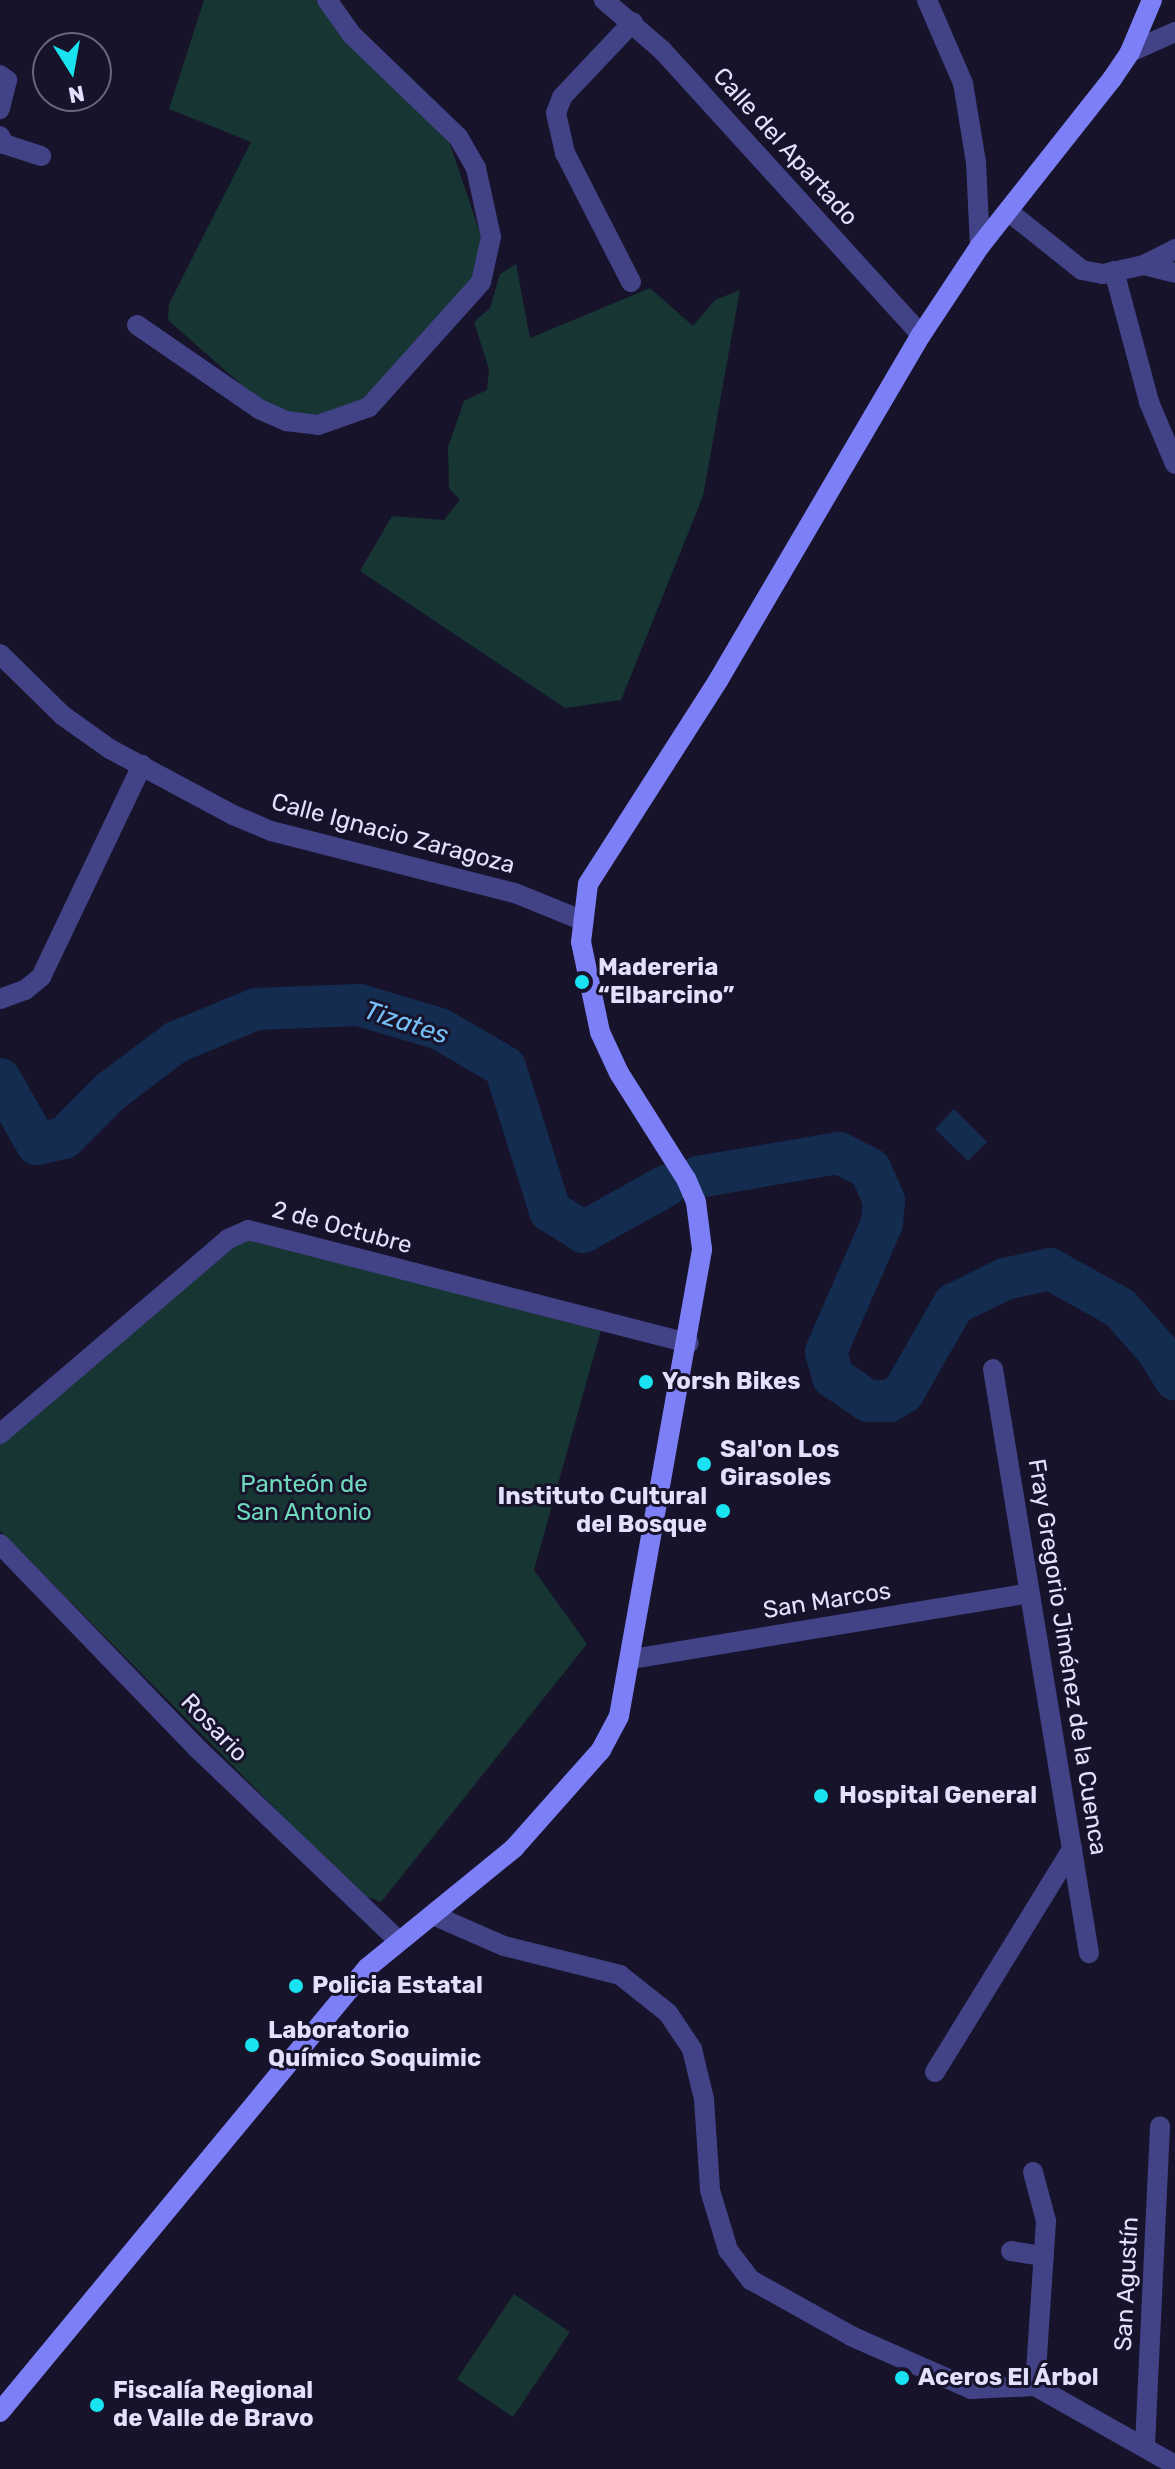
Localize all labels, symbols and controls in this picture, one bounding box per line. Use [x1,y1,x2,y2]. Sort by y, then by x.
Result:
north arrow [32,32,112,112]
street label: Calle del Apartado [706,62,864,232]
text: N [66,79,87,109]
street label: Calle Ignacio Zaragoza [268,788,518,880]
place label: Madereria “Elbarcino” [598,954,734,1010]
marker: Madereria “Elbarcino” [573,973,591,991]
water label: Tizates [360,995,452,1051]
street label: 2 de Octubre [269,1196,415,1260]
place label: Yorsh Bikes [662,1368,801,1396]
marker: Yorsh Bikes [637,1373,655,1391]
place label: Sal'on Los Girasoles [720,1436,840,1492]
marker: Sal'on Los Girasoles [695,1455,713,1473]
street label: Fray Gregorio Jiménez de la Cuenca [1021,1457,1113,1857]
park label: Panteón de San Antonio [236,1471,372,1527]
place label: Instituto Cultural del Bosque [498,1483,707,1539]
marker: Instituto Cultural del Bosque [714,1502,732,1520]
street label: San Marcos [761,1577,893,1625]
street label: Rosario [175,1688,253,1768]
place label: Hospital General [839,1782,1037,1810]
marker: Hospital General [810,1785,832,1807]
place label: Policia Estatal [312,1972,483,2000]
marker: Policia Estatal [287,1977,305,1995]
place label: Laboratorio Químico Soquimic [268,2017,481,2073]
marker: Laboratorio Químico Soquimic [243,2036,261,2054]
street label: San Agustín [1109,2216,1145,2352]
place label: Aceros El Árbol [918,2364,1099,2392]
marker: Aceros El Árbol [893,2369,911,2387]
place label: Fiscalía Regional de Valle de Bravo [113,2377,314,2433]
marker: Fiscalía Regional de Valle de Bravo [88,2396,106,2414]

